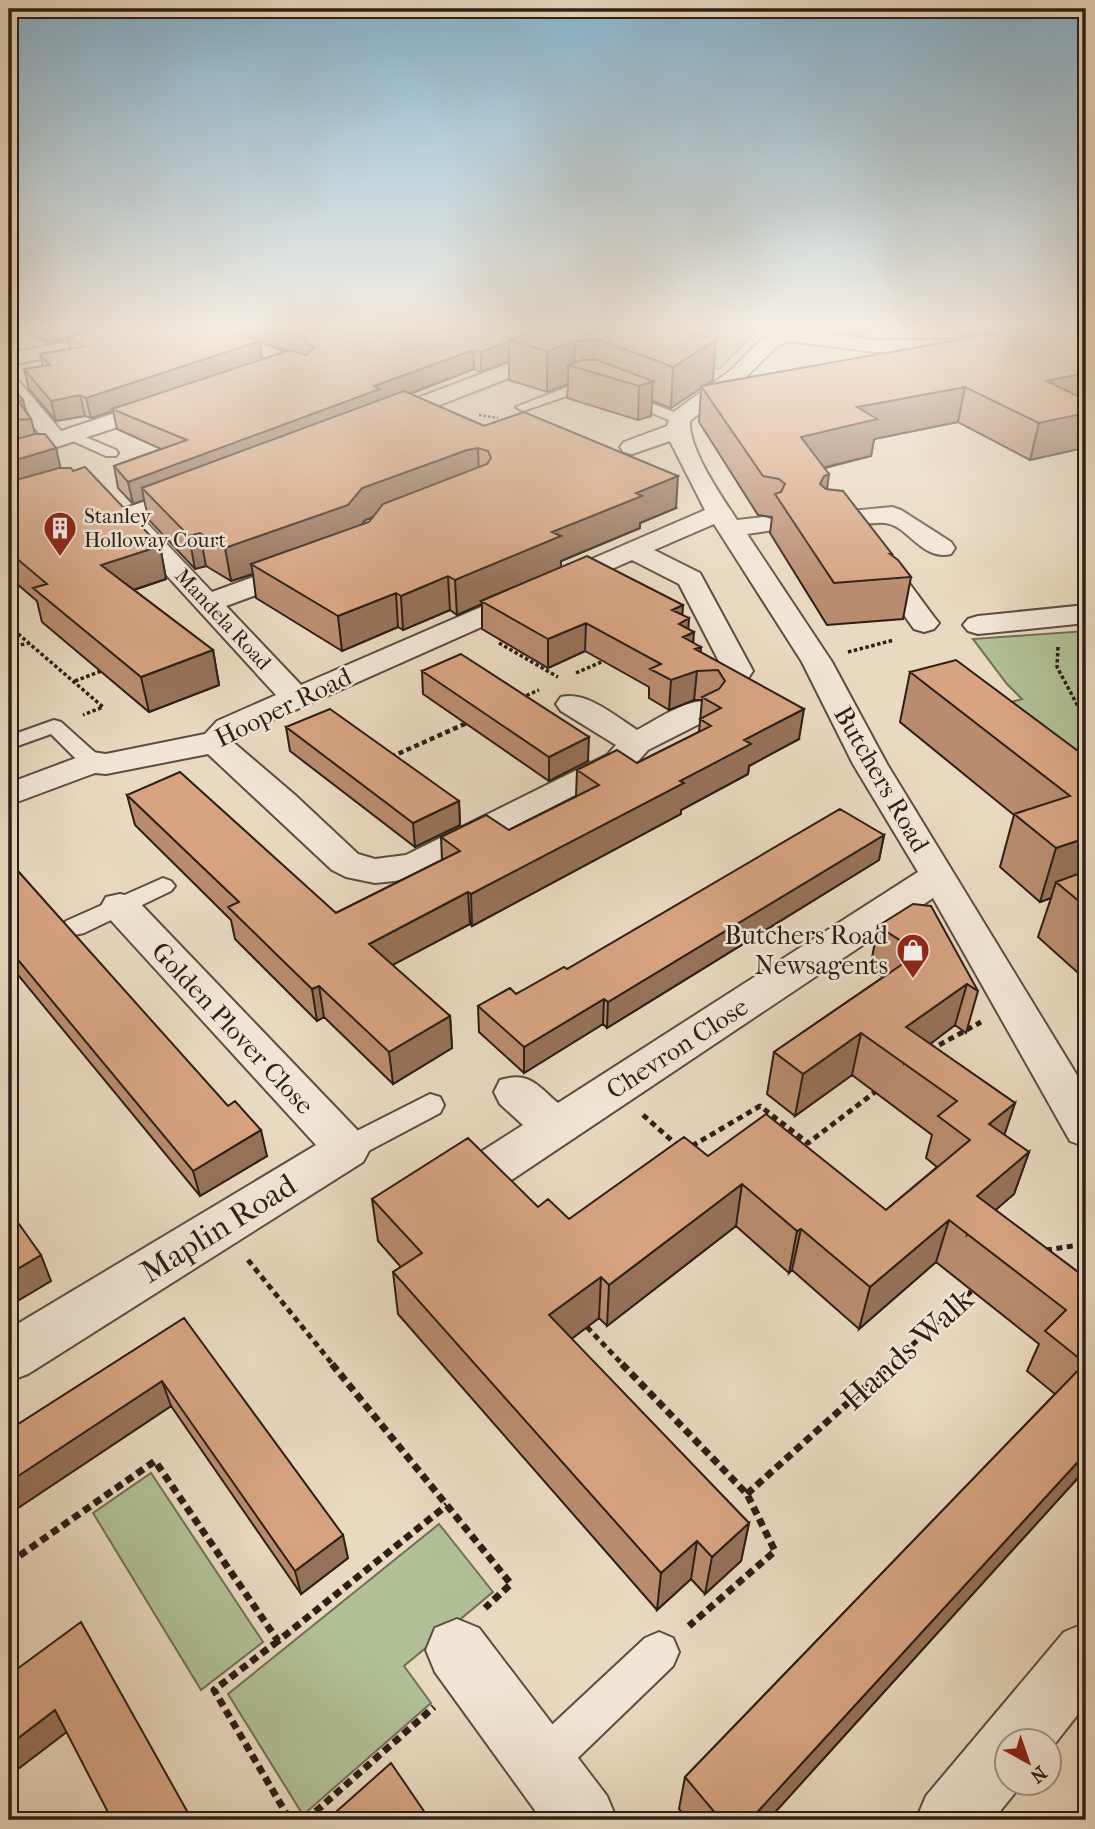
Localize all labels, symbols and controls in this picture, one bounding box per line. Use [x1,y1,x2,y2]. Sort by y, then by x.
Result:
place label: Stanley Holloway Court [84,504,226,552]
building icon: Stanley Holloway Court [41,509,79,558]
street label: Mandela Road [170,563,276,675]
street label: Hooper Road [210,661,357,754]
street label: Butchers Road [827,701,936,859]
place label: Butchers Road Newsagents [724,920,889,981]
shop icon: Butchers Road Newsagents [894,931,932,980]
street label: Golden Plover Close [145,936,320,1121]
street label: Chevron Close [601,991,754,1106]
street label: Maplin Road [134,1166,303,1291]
street label: Hands Walk [834,1280,981,1418]
north arrow [993,1728,1064,1798]
text: N [1025,1761,1051,1788]

